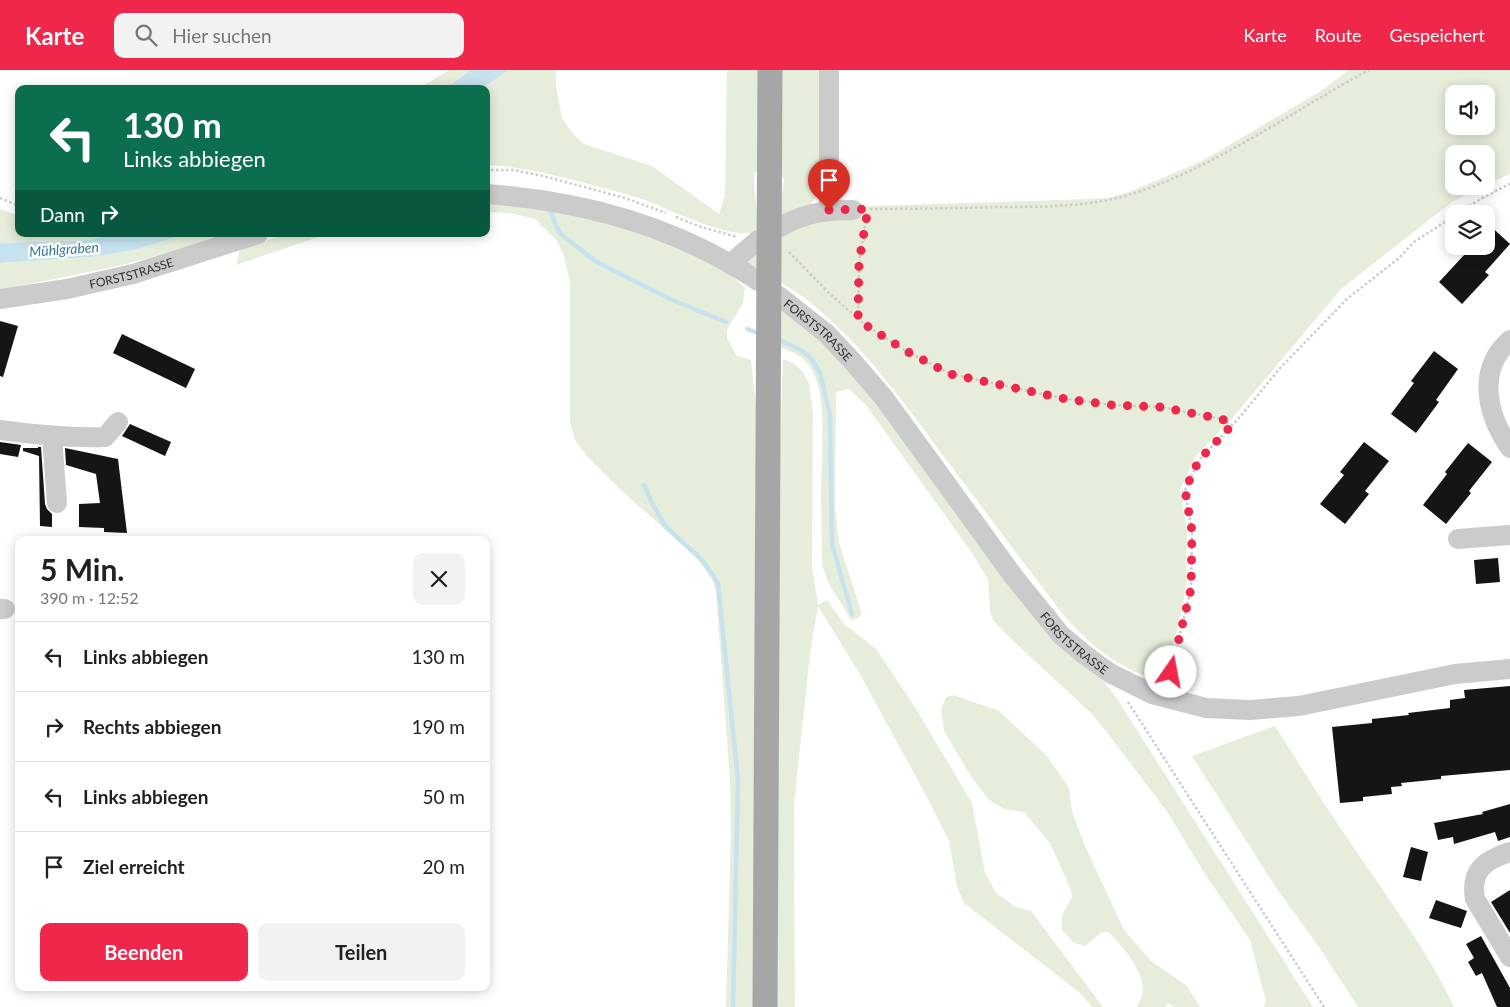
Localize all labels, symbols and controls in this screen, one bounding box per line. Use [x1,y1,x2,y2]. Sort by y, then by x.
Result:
search box [114,13,464,58]
text: Karte [25,21,84,50]
icon: search [132,21,160,49]
text: Hier suchen [172,24,272,47]
text: Karte [1243,24,1287,46]
text: Route [1315,24,1362,46]
text: Gespeichert [1390,24,1485,46]
map controls [1445,85,1495,255]
button: sound [1445,85,1495,135]
text: 130 m [123,103,222,145]
icon: left [40,105,105,170]
text: Links abbiegen [123,145,266,172]
button: search [1445,145,1495,195]
pin [808,159,850,210]
icon: arrive [815,166,843,194]
icon: right [95,200,123,228]
text: Dann [40,203,85,226]
button: layers [1445,205,1495,255]
water label: Mühlgraben [29,238,99,260]
street label: FORSTSTRASSE [88,254,175,291]
street label: FORSTSTRASSE [781,295,856,364]
text: 5 Min. [40,551,125,587]
button: close [413,553,465,605]
text: 390 m · 12:52 [40,588,139,607]
street label: FORSTSTRASSE [1037,608,1112,677]
icon: left [40,643,68,671]
text: Links abbiegen [83,645,208,668]
text: 130 m [411,645,465,668]
position arrow [1144,645,1196,697]
icon: right [40,713,68,741]
text: Rechts abbiegen [83,715,221,738]
text: 190 m [411,715,465,738]
icon: left [40,783,68,811]
text: Links abbiegen [83,785,208,808]
text: 50 m [422,785,465,808]
icon: arrive [40,853,68,881]
text: Ziel erreicht [83,855,185,878]
text: 20 m [422,855,465,878]
button: Beenden [40,923,248,981]
button: Teilen [258,923,465,981]

